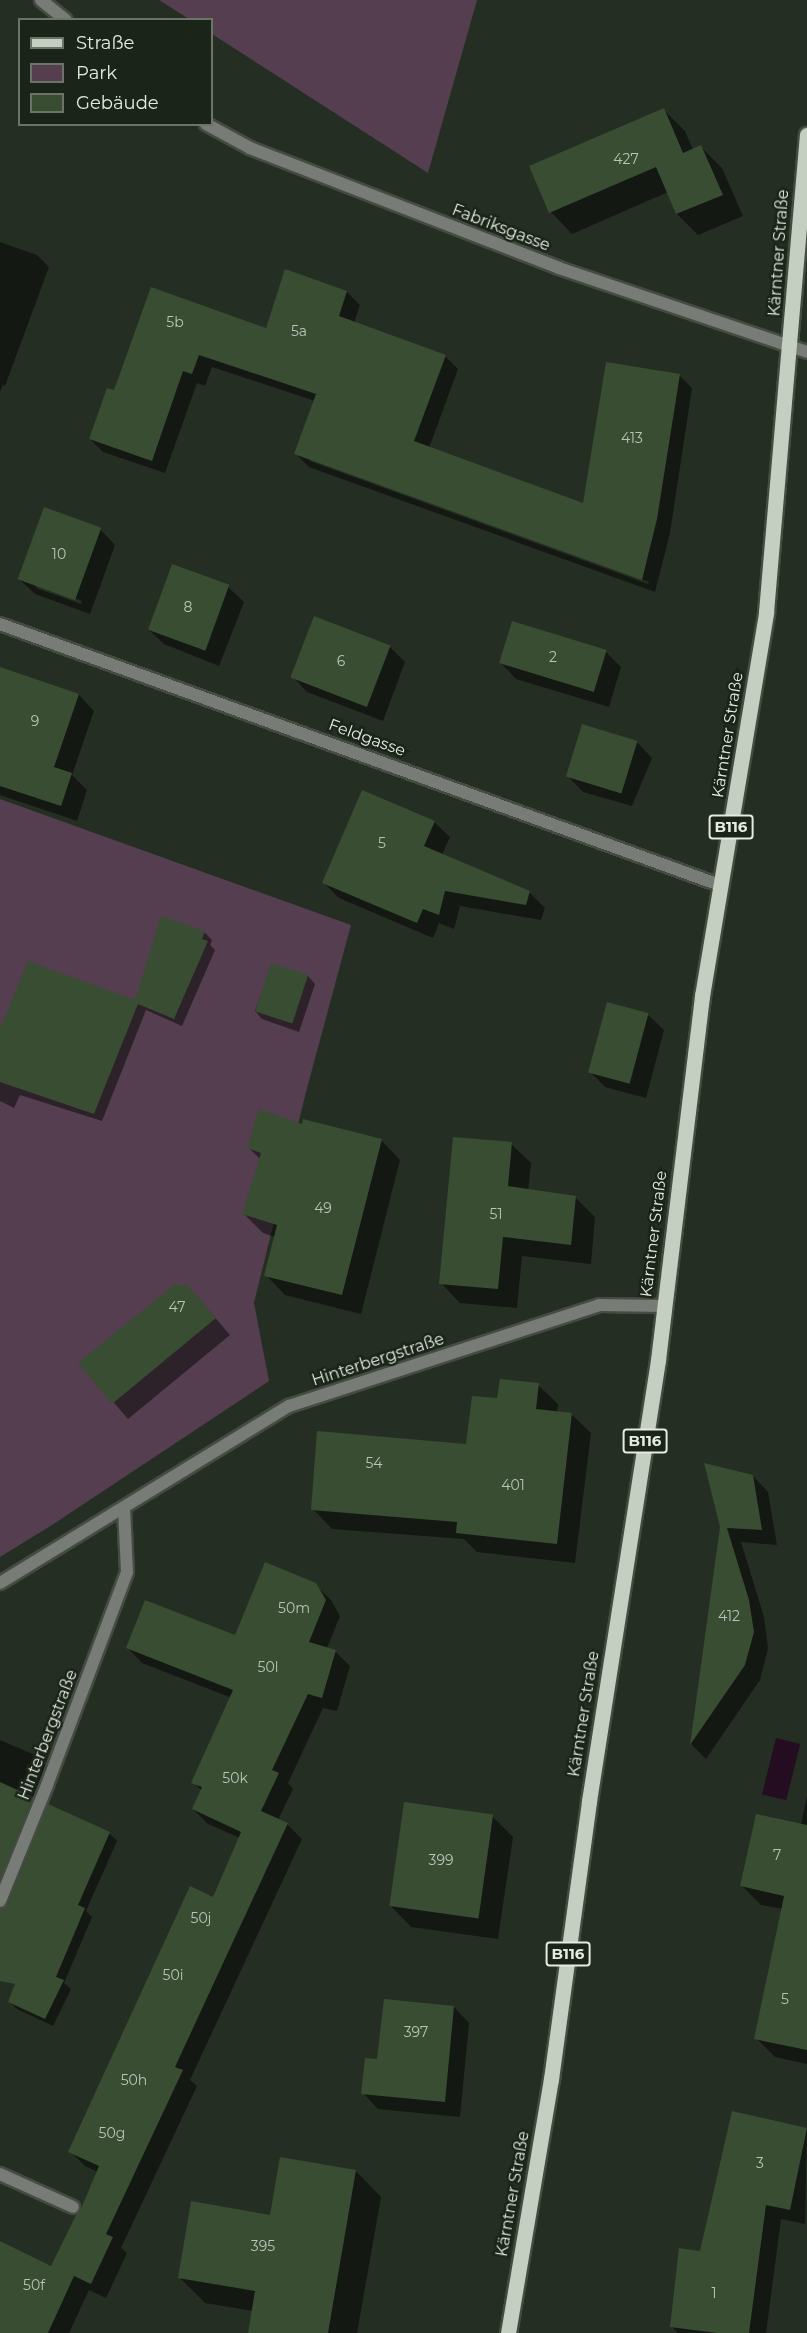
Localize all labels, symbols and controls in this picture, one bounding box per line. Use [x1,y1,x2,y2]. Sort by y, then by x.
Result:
legend [18,18,213,126]
text: Straße [76,32,134,54]
text: Park [76,62,117,84]
text: Gebäude [76,92,159,114]
house number: 427 [613,151,639,167]
street label: Kärntner Straße [765,189,793,317]
street label: Fabriksgasse [449,200,553,256]
house number: 5b [166,314,184,330]
house number: 5a [291,323,307,339]
house number: 413 [621,430,643,446]
house number: 10 [52,546,66,562]
house number: 8 [184,599,192,615]
house number: 2 [549,649,557,665]
house number: 6 [337,653,345,669]
street label: Kärntner Straße [709,671,747,799]
house number: 9 [31,713,39,729]
street label: Feldgasse [326,715,408,761]
road number: B116 [708,815,754,839]
house number: 5 [378,835,386,851]
street label: Kärntner Straße [637,1170,671,1298]
house number: 49 [314,1200,332,1216]
house number: 51 [490,1206,502,1222]
house number: 47 [169,1299,185,1315]
street label: Hinterbergstraße [309,1330,447,1390]
road number: B116 [622,1429,668,1453]
house number: 54 [365,1455,383,1471]
house number: 401 [501,1477,525,1493]
house number: 50m [278,1600,310,1616]
house number: 412 [718,1608,740,1624]
street label: Kärntner Straße [565,1650,603,1778]
house number: 50l [258,1659,278,1675]
street label: Hinterbergstraße [14,1667,82,1803]
house number: 50k [222,1770,248,1786]
house number: 7 [773,1847,781,1863]
house number: 399 [429,1852,453,1868]
house number: 50j [191,1910,211,1926]
road number: B116 [546,1942,590,1966]
house number: 50i [163,1967,183,1983]
house number: 5 [781,1991,789,2007]
house number: 397 [404,2024,428,2040]
house number: 50h [121,2072,147,2088]
house number: 50g [99,2125,125,2141]
street label: Kärntner Straße [493,2130,533,2258]
house number: 3 [756,2155,764,2171]
house number: 395 [251,2238,275,2254]
house number: 50f [23,2277,45,2293]
house number: 1 [711,2285,717,2301]

